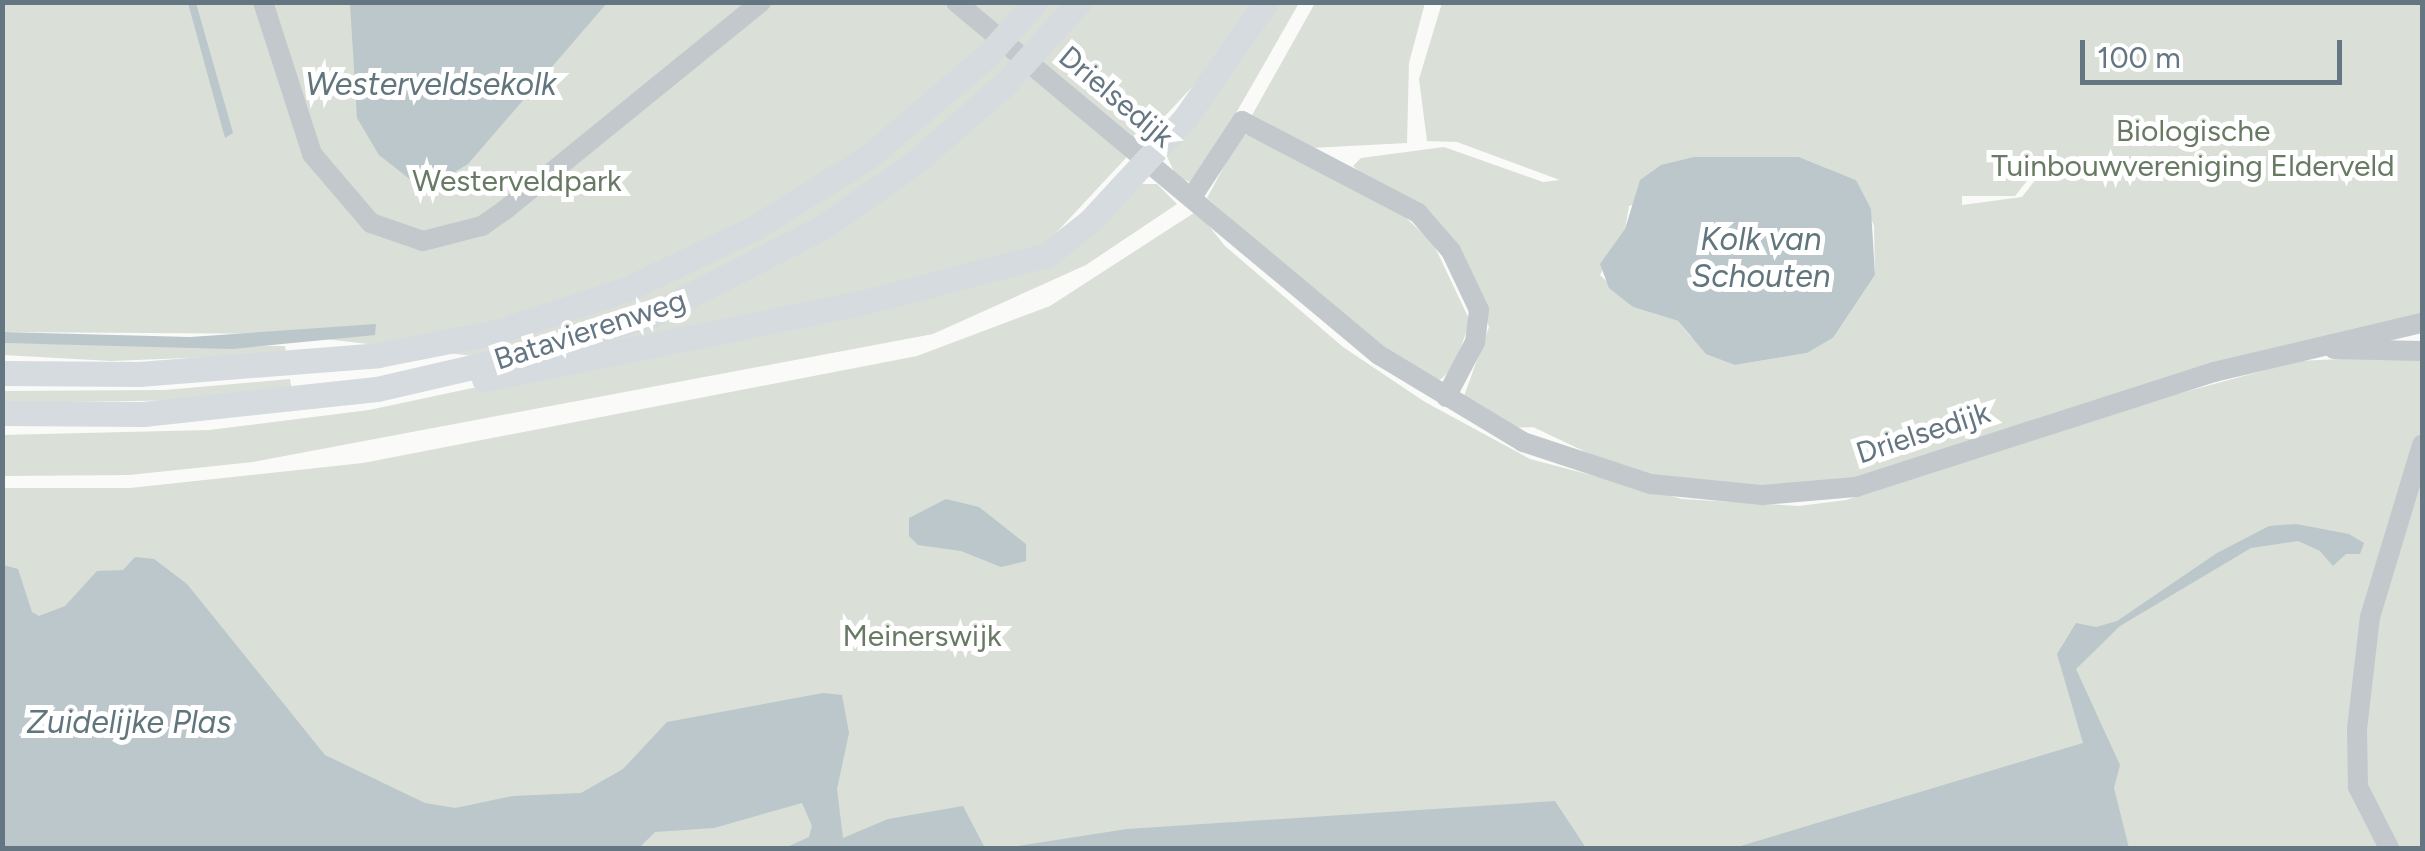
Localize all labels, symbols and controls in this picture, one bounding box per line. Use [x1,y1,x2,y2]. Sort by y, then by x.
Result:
scale bar [2085,20,2348,82]
street label: Drielsedijk [1051,39,1181,155]
text: 100 m [2097,39,2181,76]
water label: Westerveldsekolk [305,65,557,103]
park label: Biologische Tuinbouwvereniging Elderveld [1991,113,2395,184]
park label: Westerveldpark [412,163,622,199]
water label: Kolk van Schouten [1692,221,1830,296]
street label: Batavierenweg [490,282,690,378]
street label: Drielsedijk [1852,395,1994,471]
park label: Meinerswijk [842,618,1002,654]
water label: Zuidelijke Plas [27,703,231,741]

